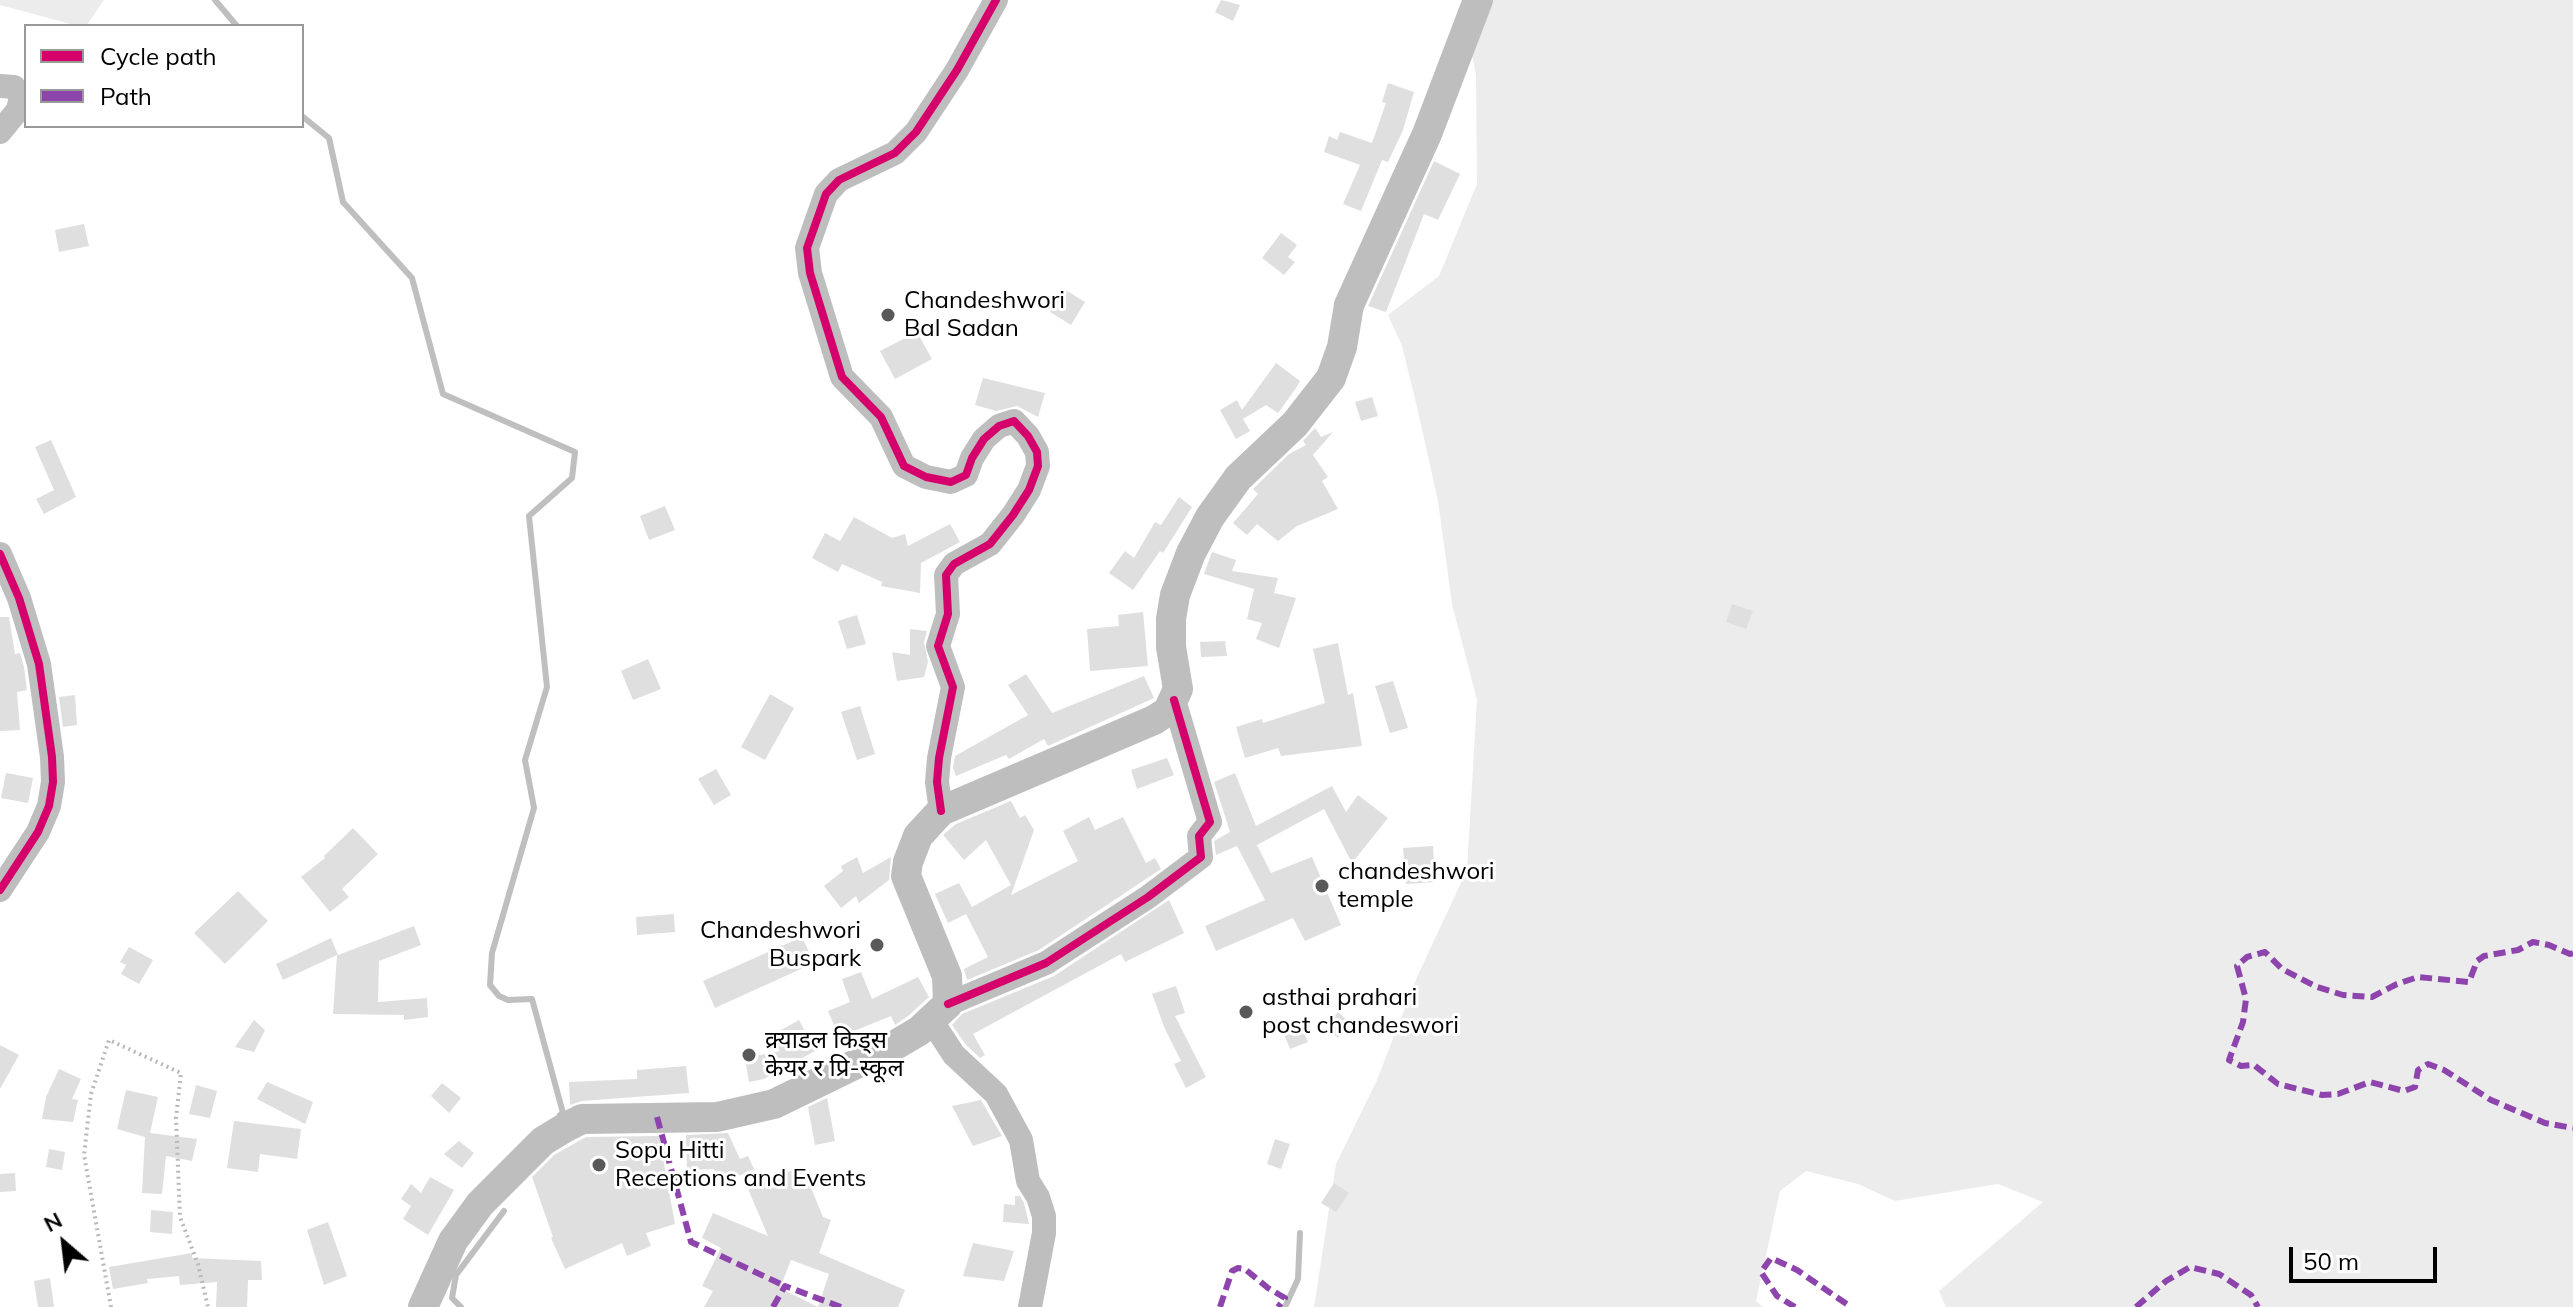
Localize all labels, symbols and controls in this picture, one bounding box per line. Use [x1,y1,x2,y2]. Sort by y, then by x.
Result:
legend [24,24,304,128]
text: Cycle path [100,41,217,71]
text: Path [100,81,152,111]
place label: Chandeshwori Bal Sadan [904,287,1065,343]
marker: Chandeshwori Bal Sadan [879,306,897,324]
place label: chandeshwori temple [1338,858,1495,914]
marker: chandeshwori temple [1313,877,1331,895]
place label: Chandeshwori Buspark [700,917,861,973]
marker: Chandeshwori Buspark [868,936,886,954]
place label: asthai prahari post chandeswori [1262,984,1459,1040]
marker: asthai prahari post chandeswori [1237,1003,1255,1021]
place label: क्र्याडल किड्स केयर र प्रि-स्कूल [765,1027,904,1083]
marker: क्र्याडल किड्स केयर र प्रि-स्कूल [740,1046,758,1064]
place label: Sopu Hitti Receptions and Events [615,1137,866,1193]
marker: Sopu Hitti Receptions and Events [590,1156,608,1174]
north arrow [24,1203,104,1283]
text: N [39,1206,67,1238]
scale bar [2293,1231,2441,1281]
text: 50 m [2303,1246,2359,1276]

